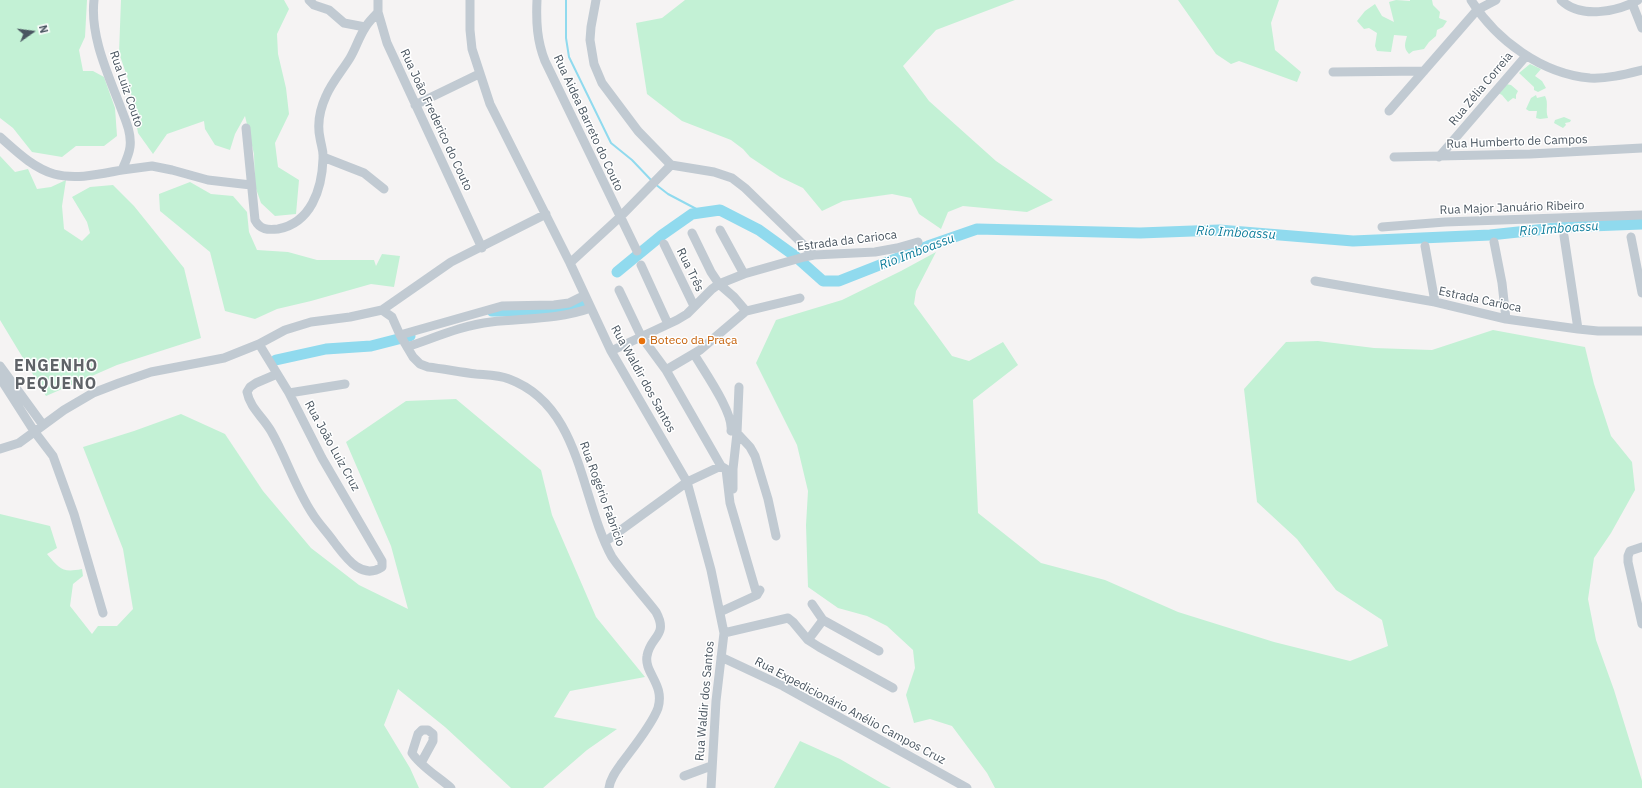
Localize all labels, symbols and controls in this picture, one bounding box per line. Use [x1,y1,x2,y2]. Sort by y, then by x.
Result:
north arrow [12,12,52,52]
text: N [36,24,51,35]
street label: Rua João Frederico do Couto [397,47,475,193]
street label: Rua Luiz Couto [106,49,146,129]
street label: Rua Zélia Correia [1446,49,1516,129]
street label: Rua Aidea Barreto do Couto [550,52,626,194]
street label: Rua Humberto de Campos [1446,132,1588,152]
street label: Rua Major Januário Ribeiro [1439,198,1585,218]
water label: Rio Imboassu [1519,218,1599,240]
water label: Rio Imboassu [1196,223,1276,243]
street label: Estrada da Carioca [796,228,898,254]
water label: Rio Imboassu [877,230,957,274]
street label: Rua Três [673,246,707,294]
street label: Estrada Carioca [1437,284,1523,316]
street label: Rua Waldir dos Santos [608,323,678,435]
place label: Boteco da Praça [650,334,737,348]
marker: Boteco da Praça [637,336,647,346]
district label: ENGENHO PEQUENO [14,356,98,394]
street label: Rua João Luiz Cruz [301,398,363,494]
street label: Rua Rogério Fabricio [576,440,628,548]
street label: Rua Waldir dos Santos [693,640,717,762]
street label: Rua Expedicionário Anélio Campos Cruz [752,654,948,768]

